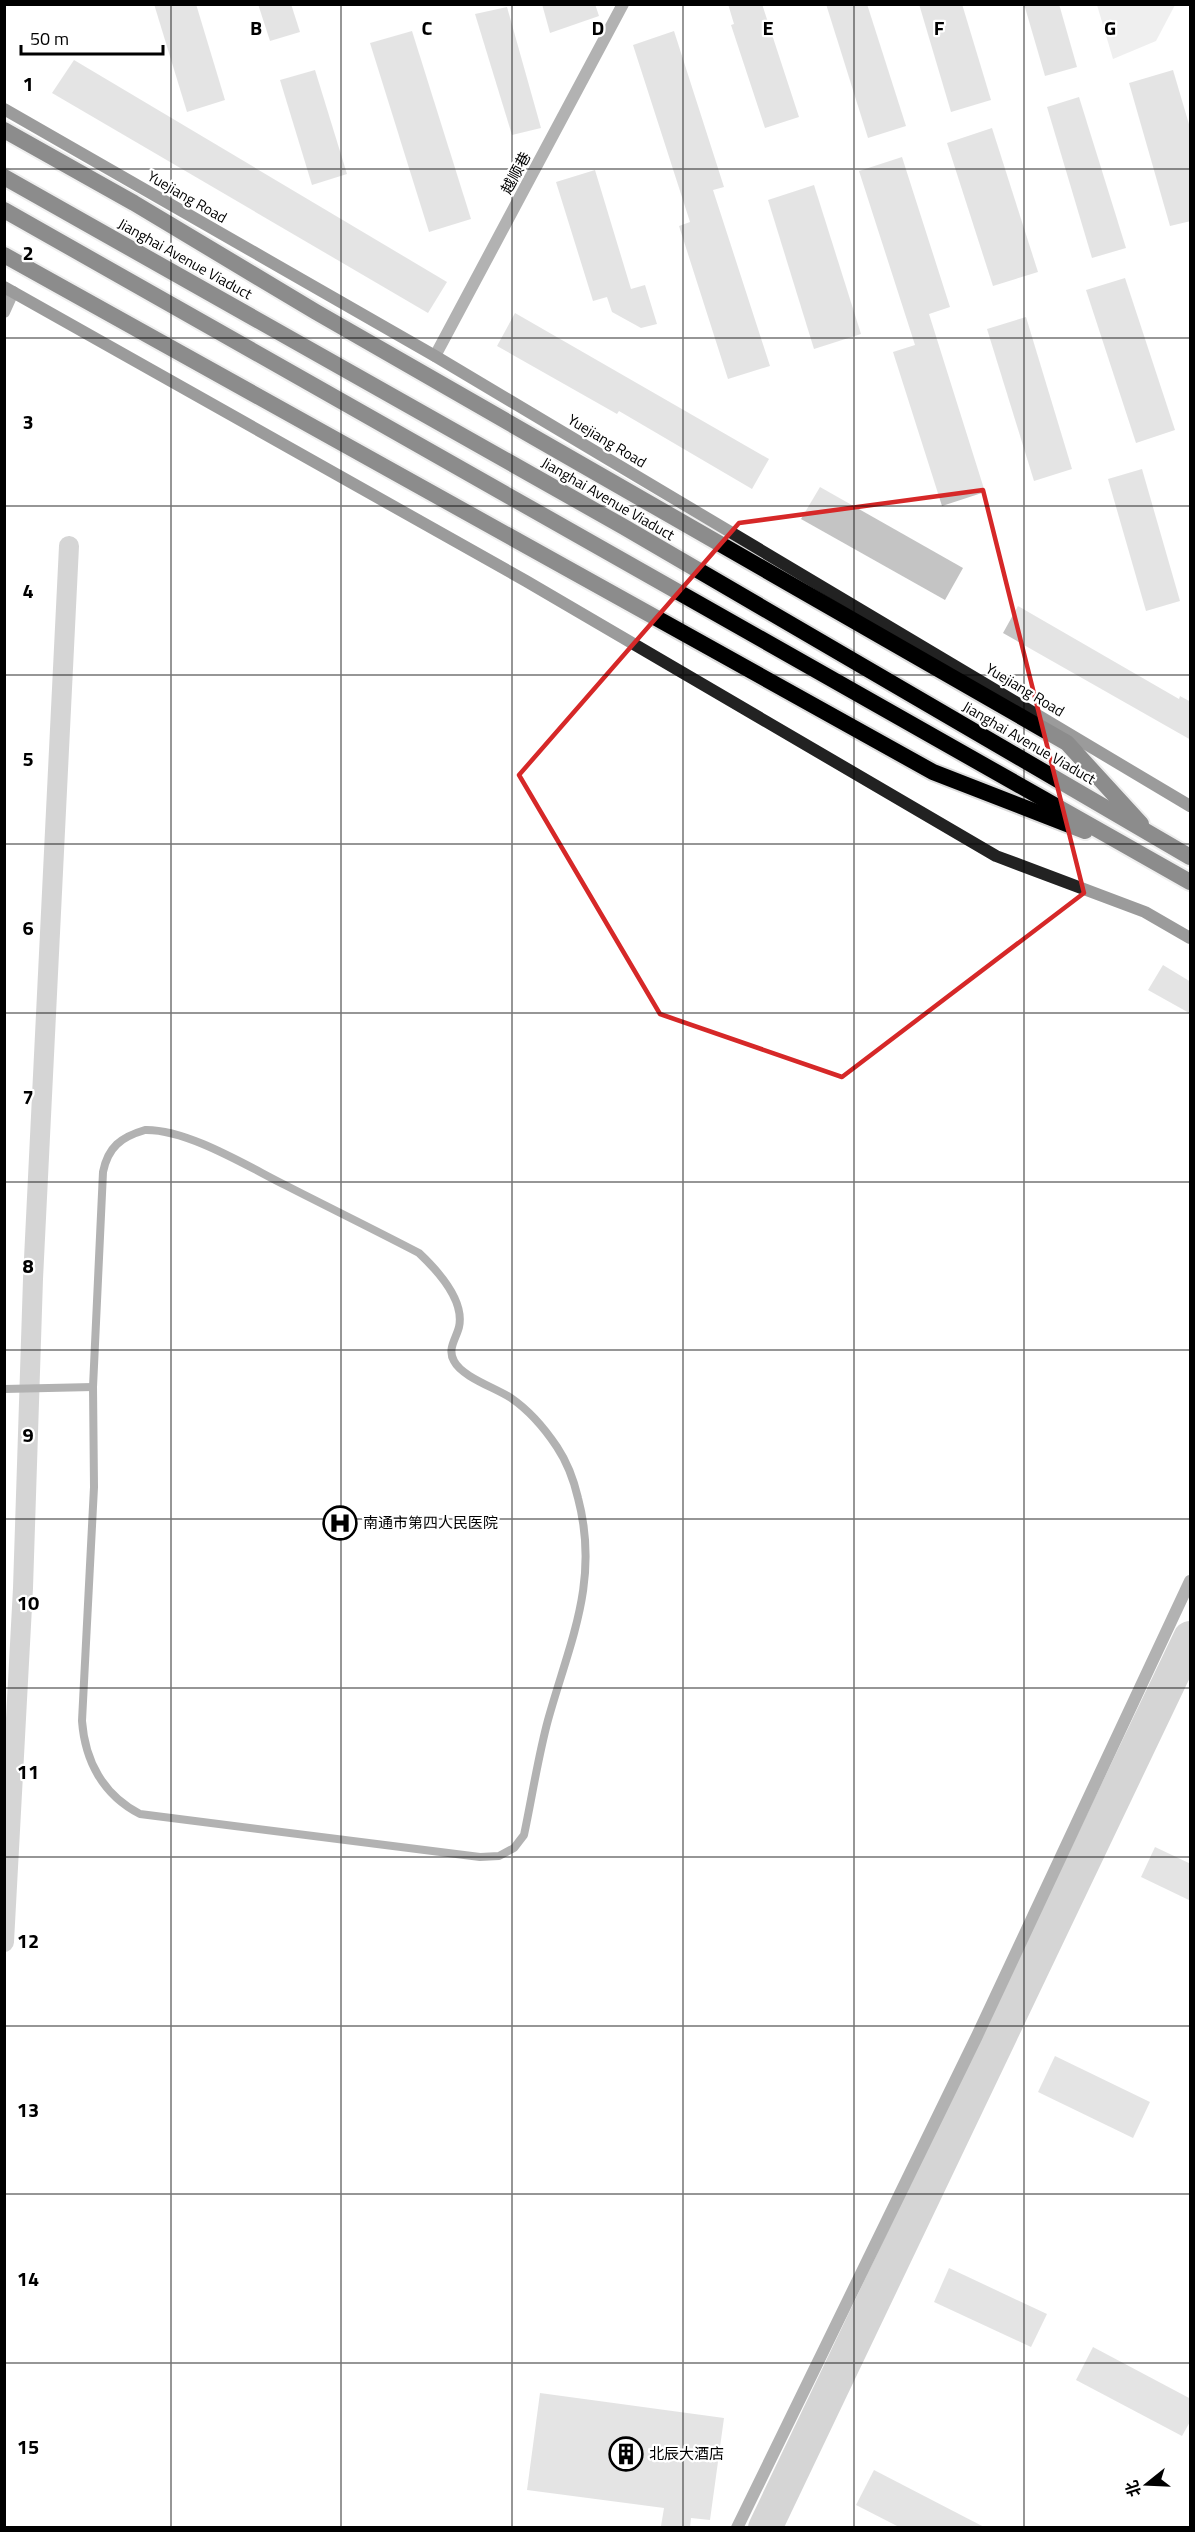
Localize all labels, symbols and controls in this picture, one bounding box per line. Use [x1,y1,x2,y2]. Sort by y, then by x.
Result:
text: B [250,12,262,43]
text: C [422,12,433,43]
text: D [592,12,604,43]
text: E [762,12,774,43]
text: F [934,12,945,43]
text: G [1104,12,1116,43]
scale bar [21,18,164,56]
text: 50 m [30,25,69,52]
text: 1 [22,68,34,99]
street label: 越顺巷 [495,147,536,198]
street label: Yuejiang Road [143,165,231,229]
street label: Jianghai Avenue Viaduct [114,212,257,305]
text: 2 [22,237,34,268]
text: 3 [22,406,34,437]
street label: Yuejiang Road [563,408,651,473]
street label: Jianghai Avenue Viaduct [537,451,680,547]
text: 4 [22,575,34,606]
street label: Yuejiang Road [981,657,1069,722]
street label: Jianghai Avenue Viaduct [958,695,1101,791]
text: 5 [22,743,34,774]
text: 6 [22,912,34,943]
text: 7 [22,1081,34,1112]
text: 8 [22,1250,34,1281]
text: 9 [22,1419,34,1450]
hospital icon: 南通市第四人民医院 [322,1505,358,1541]
place label: 南通市第四人民医院 [363,1511,498,1534]
text: 10 [17,1587,39,1618]
text: 11 [17,1756,39,1787]
text: 12 [17,1925,39,1956]
text: 13 [17,2094,39,2125]
text: 14 [17,2263,39,2294]
text: 15 [17,2431,39,2462]
building icon: 北辰大酒店 [608,2436,644,2472]
place label: 北辰大酒店 [649,2442,724,2465]
north arrow [1117,2454,1177,2514]
text: 北 [1119,2477,1147,2500]

